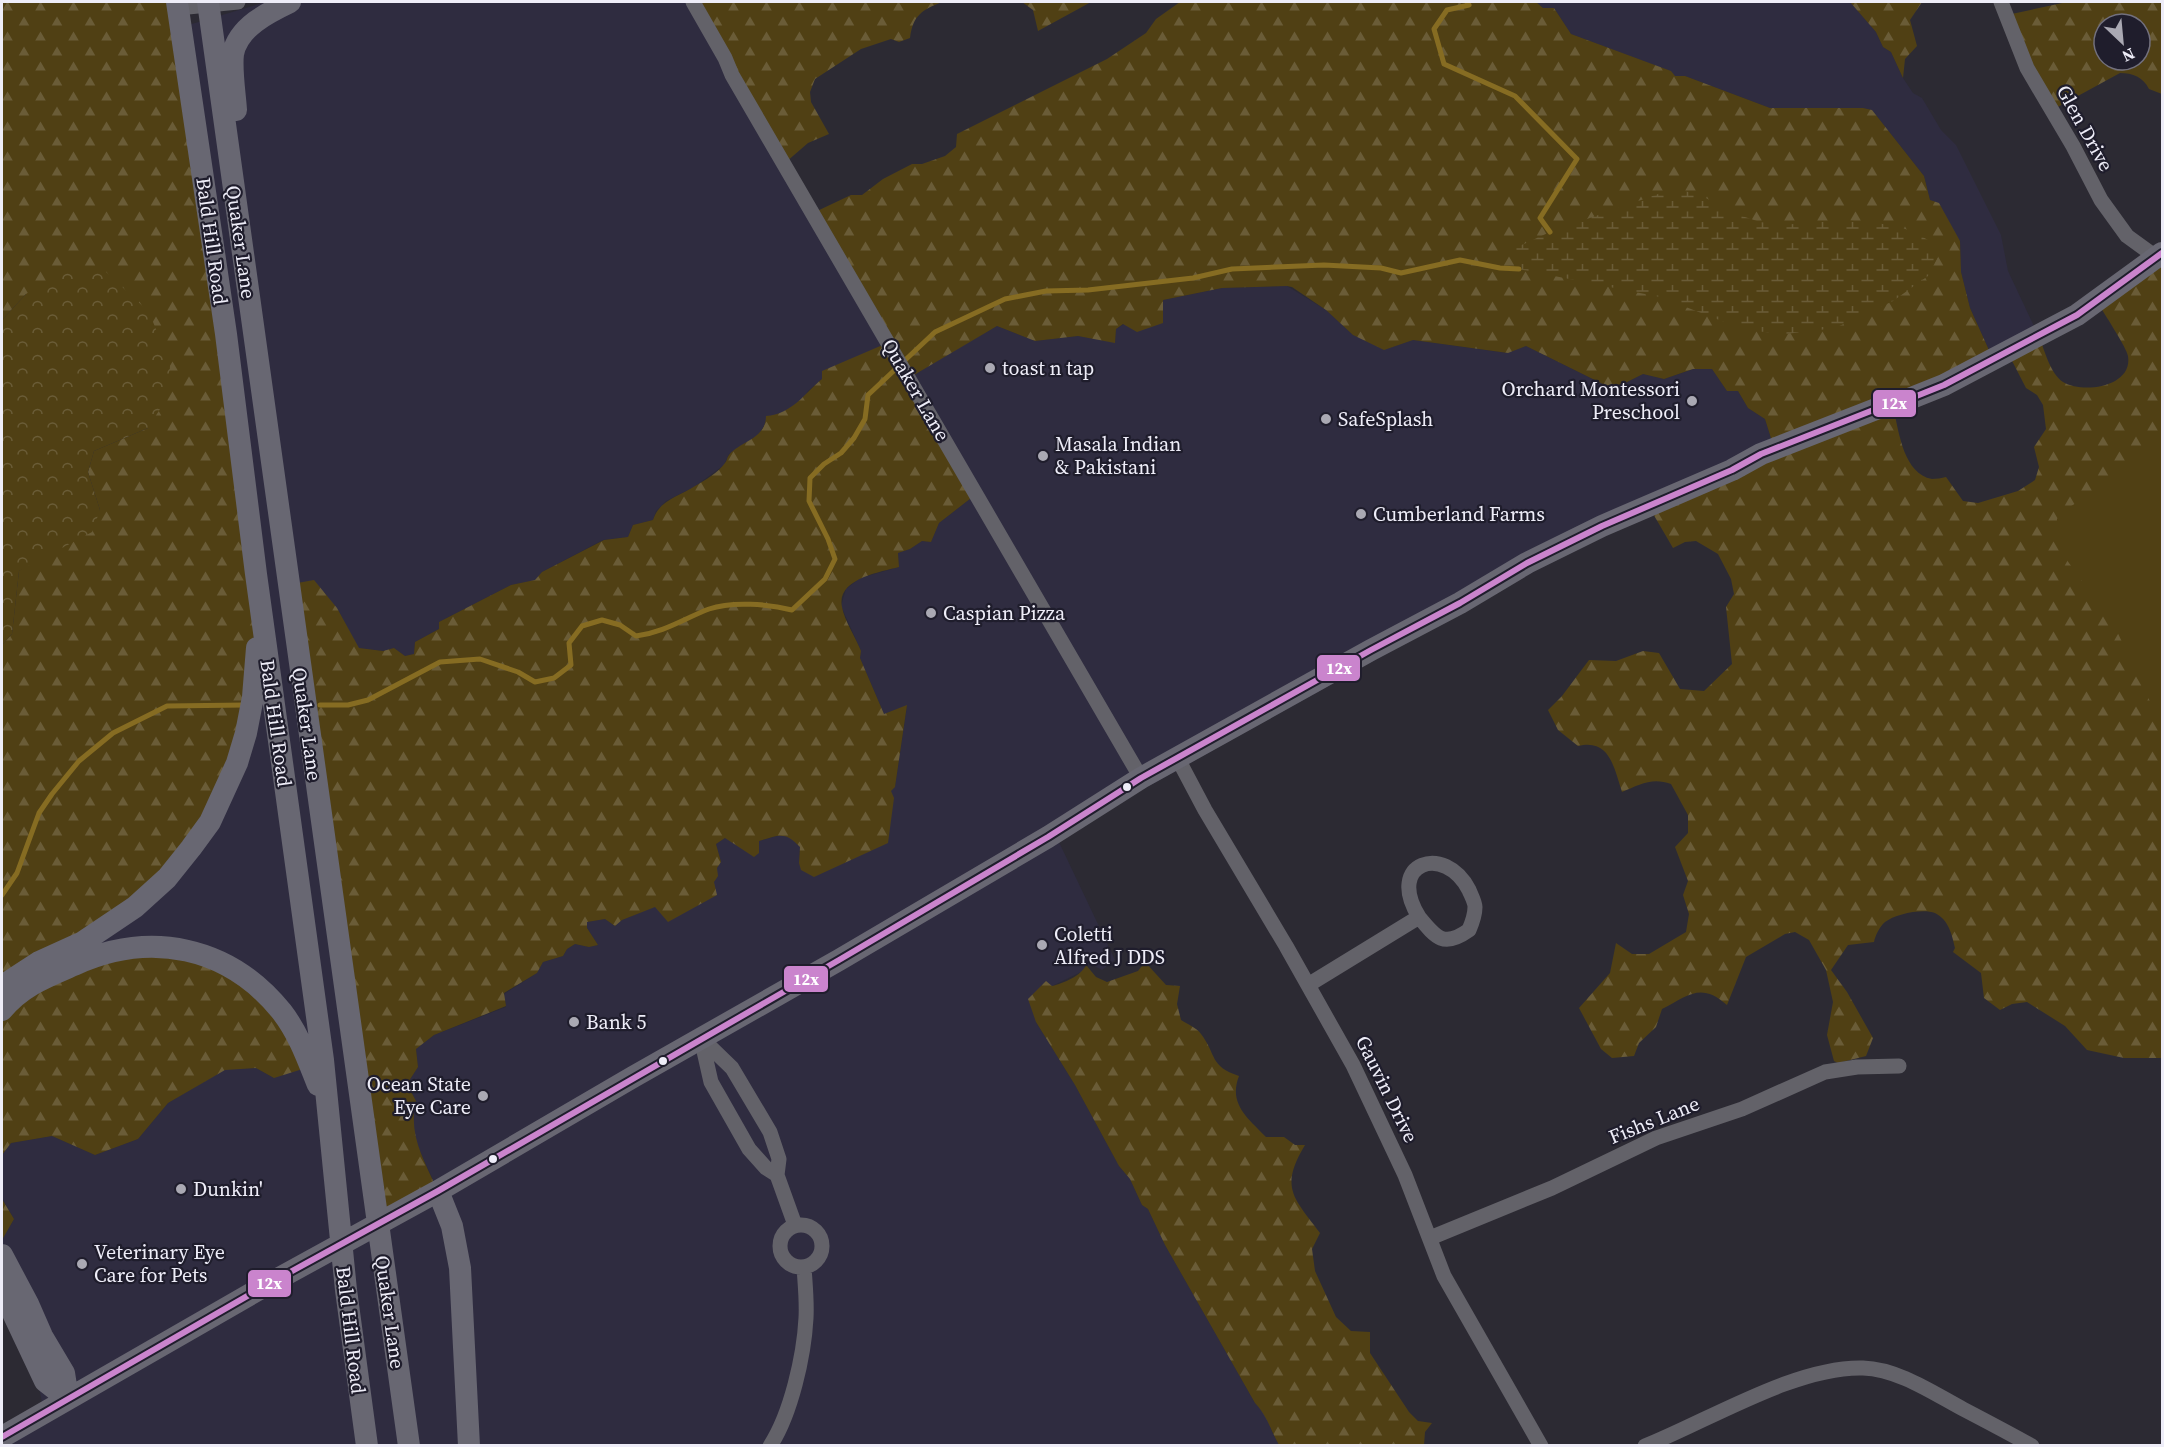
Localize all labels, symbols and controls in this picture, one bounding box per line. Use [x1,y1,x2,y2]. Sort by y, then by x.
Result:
north arrow [2092,12,2152,72]
text: N [2118,43,2139,68]
street label: Glen Drive [2050,80,2120,176]
street label: Bald Hill Road [189,176,235,307]
street label: Quaker Lane [219,184,263,300]
street label: Quaker Lane [875,334,957,446]
place label: toast n tap [1002,354,1094,382]
marker: toast n tap [983,361,997,375]
place label: Orchard Montessori Preschool [1502,375,1680,426]
line badge: 12x [1872,389,1917,418]
text: 12x [1881,392,1907,414]
marker: Orchard Montessori Preschool [1685,394,1699,408]
place label: SafeSplash [1338,405,1433,433]
marker: SafeSplash [1319,412,1333,426]
place label: Masala Indian & Pakistani [1055,430,1181,481]
marker: Masala Indian & Pakistani [1036,449,1050,463]
place label: Cumberland Farms [1373,500,1545,528]
marker: Cumberland Farms [1354,507,1368,521]
place label: Caspian Pizza [943,599,1066,627]
marker: Caspian Pizza [924,606,938,620]
line badge: 12x [1316,654,1361,682]
text: 12x [1326,657,1352,679]
street label: Bald Hill Road [253,658,299,789]
street label: Quaker Lane [285,666,329,782]
unlabelled marker [1121,781,1133,793]
place label: Coletti Alfred J DDS [1054,920,1165,971]
marker: Coletti Alfred J DDS [1035,938,1049,952]
line badge: 12x [783,965,829,993]
text: 12x [793,968,819,990]
place label: Bank 5 [586,1008,646,1036]
marker: Bank 5 [567,1015,581,1029]
street label: Gauvin Drive [1349,1031,1425,1147]
unlabelled marker [657,1055,669,1067]
place label: Ocean State Eye Care [367,1070,471,1121]
marker: Ocean State Eye Care [476,1089,490,1103]
street label: Fishs Lane [1604,1089,1704,1151]
unlabelled marker [487,1153,499,1165]
place label: Dunkin' [193,1175,263,1203]
marker: Dunkin' [174,1182,188,1196]
place label: Veterinary Eye Care for Pets [94,1238,225,1289]
street label: Quaker Lane [368,1254,412,1370]
marker: Veterinary Eye Care for Pets [75,1257,89,1271]
street label: Bald Hill Road [329,1265,373,1396]
line badge: 12x [247,1269,292,1298]
text: 12x [256,1272,282,1294]

